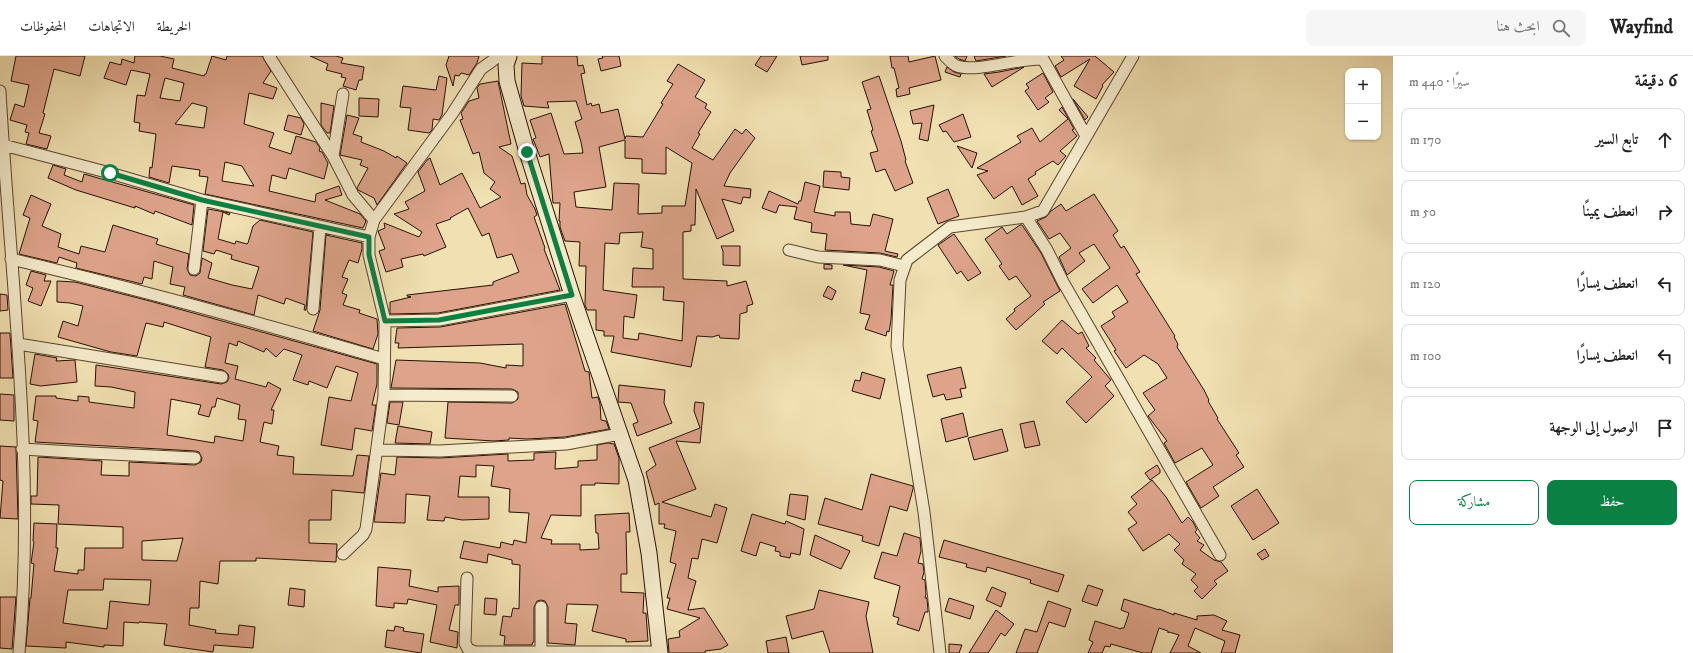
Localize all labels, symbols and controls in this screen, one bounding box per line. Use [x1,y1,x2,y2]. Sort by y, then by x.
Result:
search box [1306,10,1586,46]
text: Wayfind [1610,16,1673,39]
text: ابحث هنا [1496,17,1540,36]
icon: search [1550,17,1572,39]
text: المحفوظات [20,18,66,36]
text: الاتجاهات [88,18,135,36]
text: الخريطة [157,18,191,36]
map controls [1345,68,1381,140]
button: + [1345,68,1381,104]
text: 6 دقيقة [1635,70,1677,92]
text: سيرًا · 440 m [1409,74,1470,90]
button: − [1345,104,1381,140]
icon: ahead [1654,129,1676,151]
text: تابع السير [1596,130,1638,149]
text: 170 m [1410,132,1441,148]
route end [518,143,536,161]
route start [101,164,119,182]
icon: right [1654,201,1676,223]
text: انعطف يمينًا [1583,202,1638,221]
text: 50 m [1410,204,1436,220]
icon: left [1654,273,1676,295]
text: انعطف يسارًا [1577,274,1638,293]
text: 120 m [1410,276,1441,292]
icon: left [1654,345,1676,367]
text: انعطف يسارًا [1577,346,1638,365]
text: 100 m [1410,348,1441,364]
icon: arrive [1654,417,1676,439]
text: الوصول إلى الوجهة [1549,418,1638,437]
button: مشاركة [1409,480,1539,525]
button: حفظ [1547,480,1677,525]

